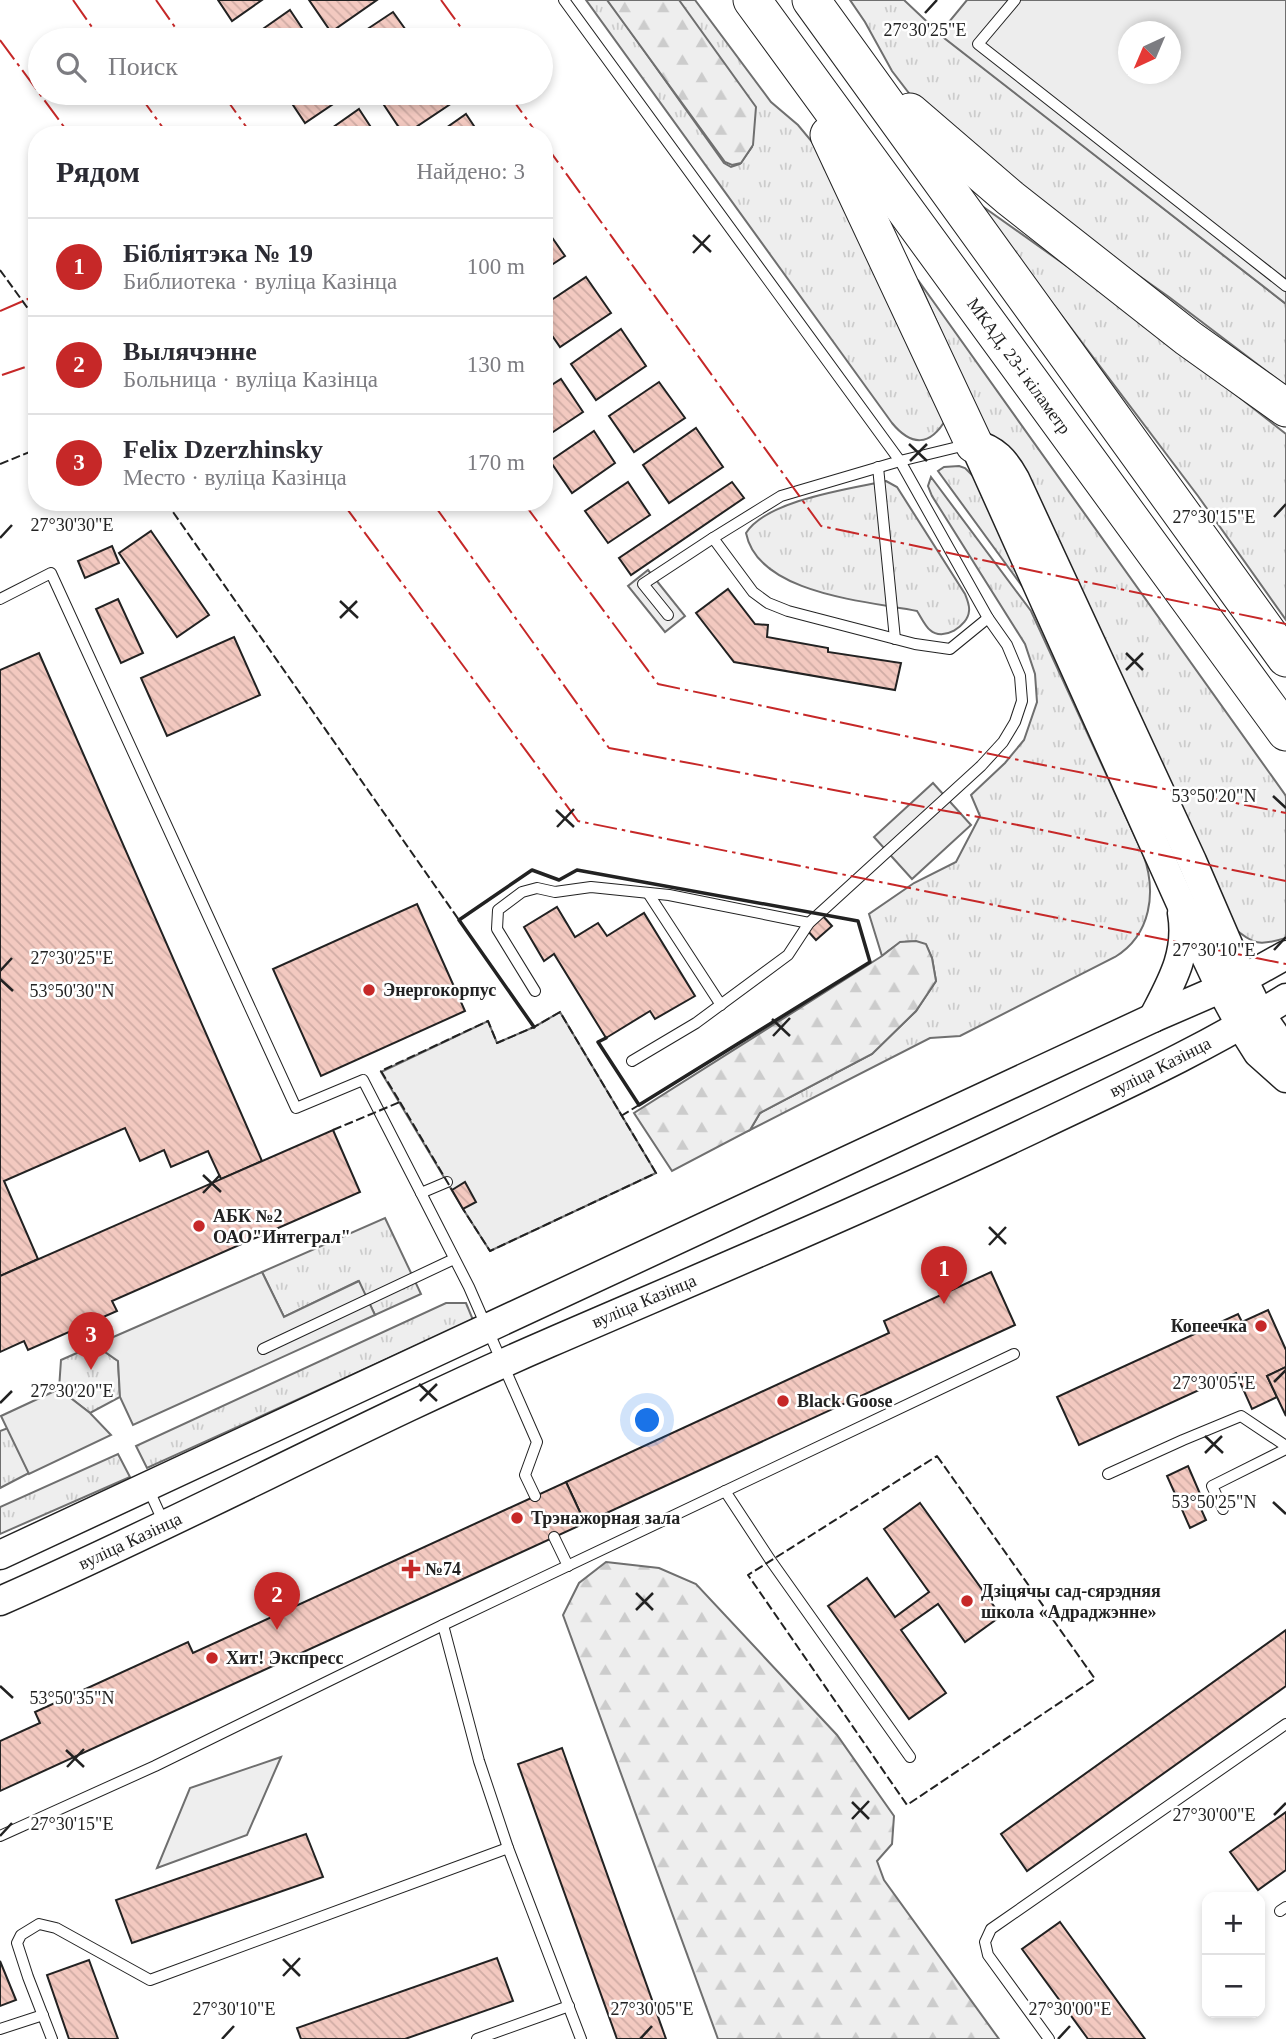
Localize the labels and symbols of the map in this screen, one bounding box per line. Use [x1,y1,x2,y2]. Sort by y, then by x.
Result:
text: 27°30'25"E [884,20,966,40]
north arrow [1118,21,1181,84]
street label: МКАД, 23-і кіламетр [963,294,1075,438]
text: 27°30'15"E [1173,507,1255,527]
text: 27°30'30"E [31,515,113,535]
text: 53°50'20"N [1172,786,1256,806]
text: 27°30'10"E [1173,940,1255,960]
text: 27°30'25"E [31,948,113,968]
place label: Энергокорпус [383,980,496,1000]
text: 53°50'30"N [30,981,114,1001]
marker: Энергокорпус [361,982,377,998]
street label: вуліца Казінца [1106,1033,1214,1101]
place label: АБК №2 ОАО"Интеграл" [213,1206,351,1247]
marker: АБК №2 ОАО"Интеграл" [191,1218,207,1234]
pin: 1 [921,1246,967,1304]
street label: вуліца Казінца [589,1270,699,1332]
pin: 3 [68,1312,114,1370]
place label: Копеечка [1171,1316,1247,1336]
marker: Копеечка [1253,1318,1269,1334]
text: 27°30'05"E [1173,1373,1255,1393]
text: 27°30'20"E [31,1381,113,1401]
place label: Black Goose [797,1391,893,1411]
marker: Black Goose [775,1393,791,1409]
your location [630,1403,664,1437]
text: 53°50'25"N [1172,1492,1256,1512]
street label: вуліца Казінца [75,1508,185,1574]
place label: Трэнажорная зала [531,1508,680,1528]
marker: Трэнажорная зала [509,1510,525,1526]
place label: №74 [425,1559,461,1579]
marker: №74 [403,1561,419,1577]
pin: 2 [254,1572,300,1630]
place label: Дзіцячы сад-сярэдняя школа «Адраджэнне» [981,1581,1161,1622]
marker: Дзіцячы сад-сярэдняя школа «Адраджэнне» [959,1593,975,1609]
place label: Хит! Экспресс [226,1648,343,1668]
marker: Хит! Экспресс [204,1650,220,1666]
text: 53°50'35"N [30,1688,114,1708]
text: 27°30'00"E [1173,1805,1255,1825]
text: 27°30'15"E [31,1814,113,1834]
text: 27°30'10"E [193,1999,275,2019]
text: 27°30'05"E [611,1999,693,2019]
text: 27°30'00"E [1029,1999,1111,2019]

